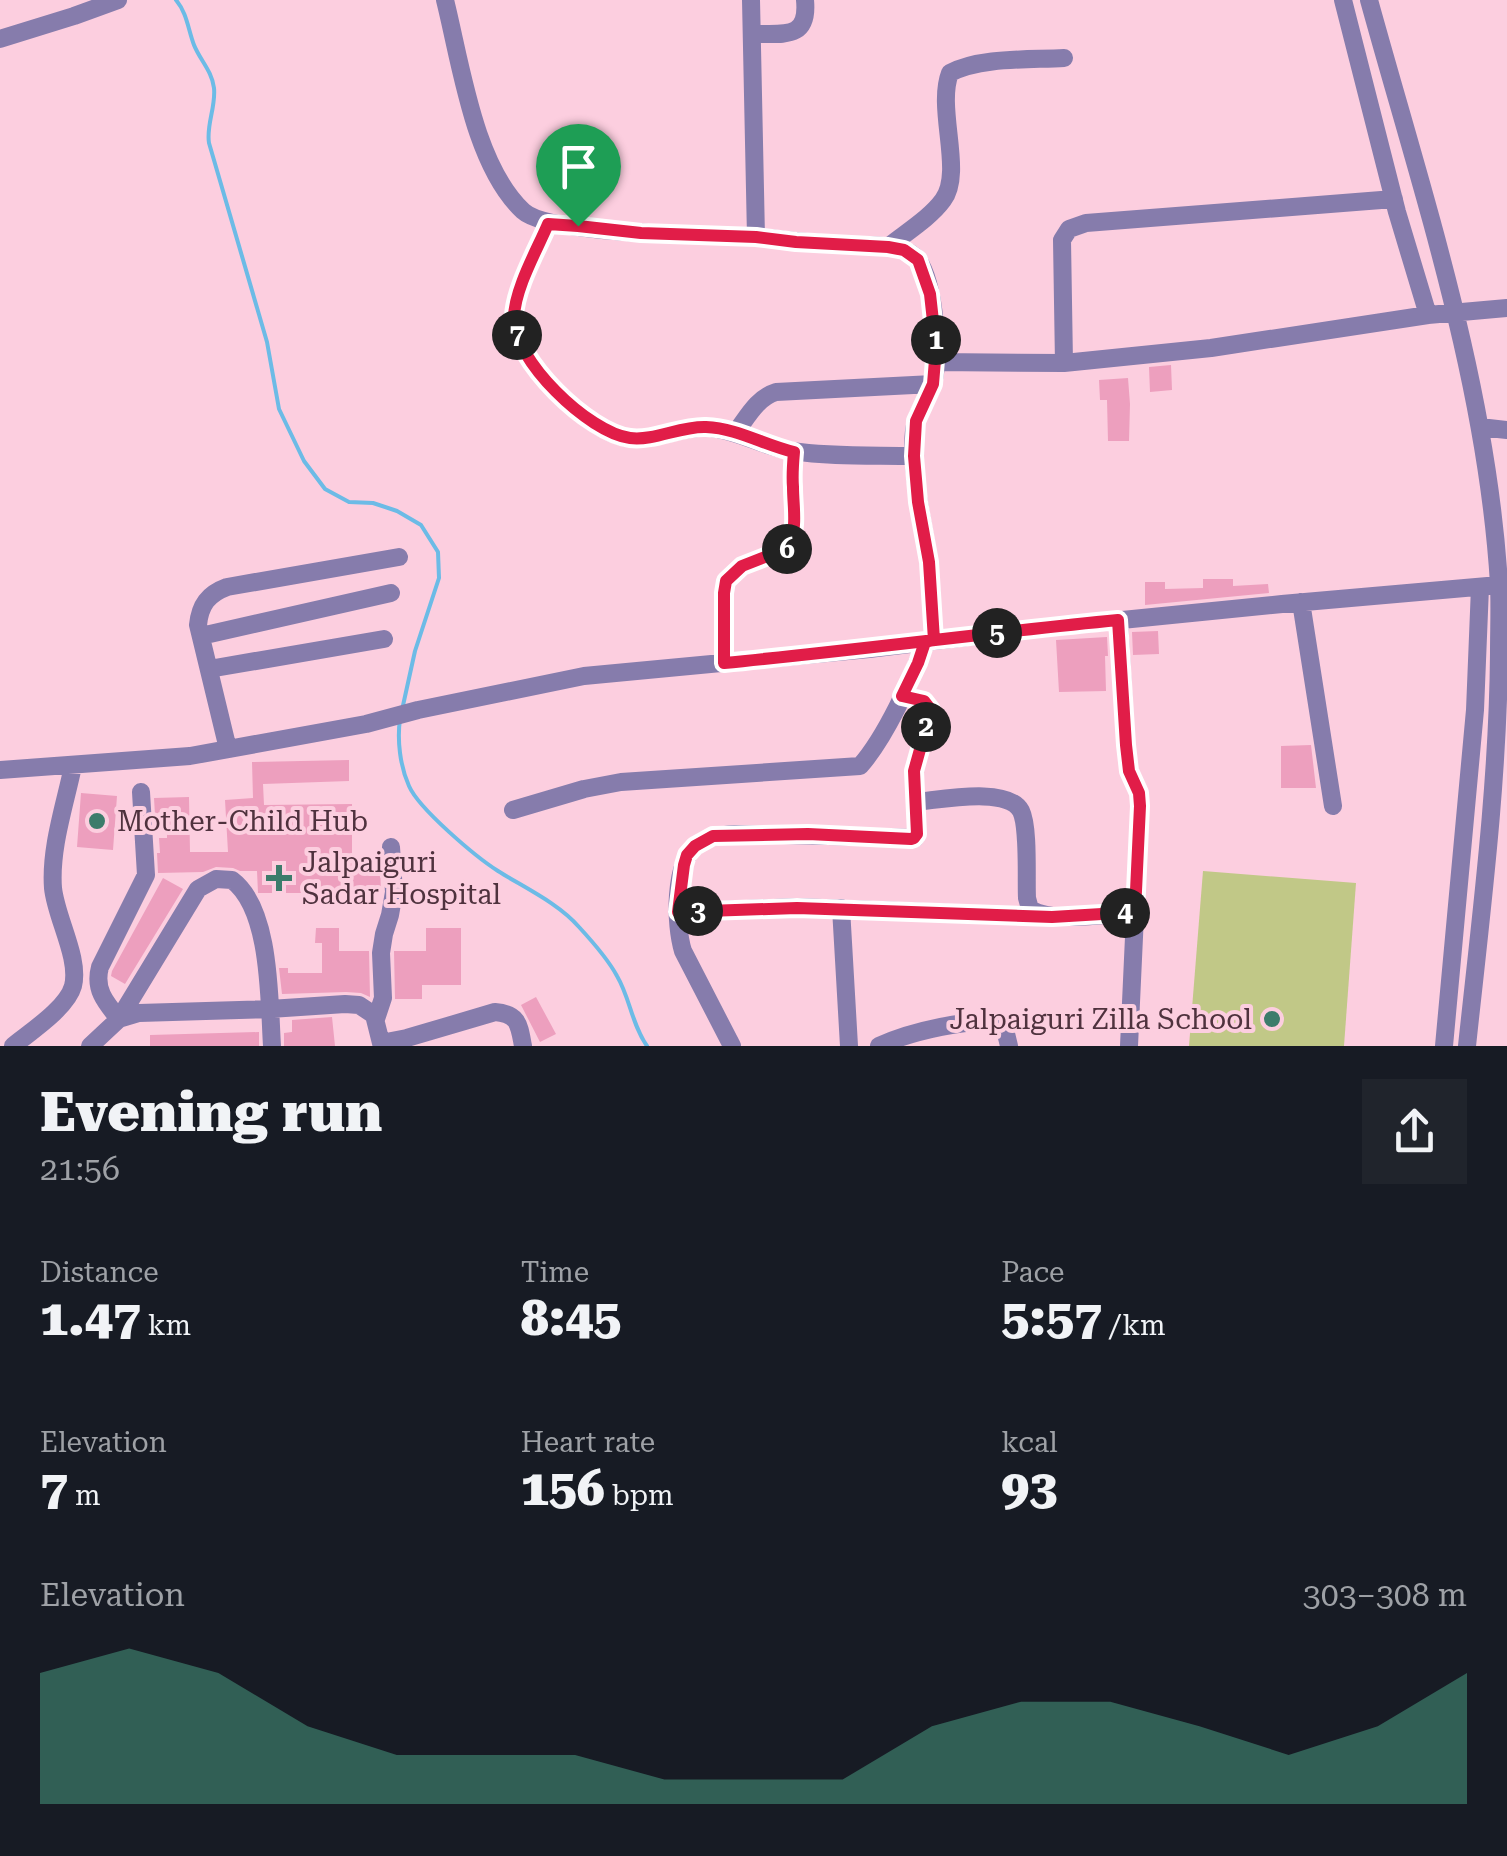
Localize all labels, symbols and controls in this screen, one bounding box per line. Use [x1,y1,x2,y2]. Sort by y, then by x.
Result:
pin [536,124,621,227]
icon: arrive [551,139,606,194]
pin: 7 [492,310,542,360]
pin: 1 [911,315,961,365]
text: 7 [509,318,525,351]
text: 1 [928,323,944,356]
pin: 6 [762,524,812,574]
text: 6 [779,532,795,565]
pin: 5 [972,608,1022,658]
text: 5 [989,616,1005,649]
pin: 2 [901,702,951,752]
text: 2 [918,710,934,743]
place label: Mother-Child Hub [117,805,368,838]
marker: Mother-Child Hub [86,810,108,832]
place label: Jalpaiguri Sadar Hospital [302,846,501,911]
marker: Jalpaiguri Sadar Hospital [266,865,292,891]
pin: 3 [673,886,723,936]
pin: 4 [1100,888,1150,938]
text: 3 [690,894,706,927]
text: 4 [1117,896,1133,929]
place label: Jalpaiguri Zilla School [949,1003,1252,1036]
marker: Jalpaiguri Zilla School [1261,1008,1283,1030]
button: share [1362,1079,1467,1184]
text: Evening run [40,1080,382,1144]
text: 21:56 [40,1150,120,1188]
text: Distance [40,1256,159,1289]
text: Time [521,1256,589,1289]
text: Pace [1001,1256,1065,1289]
text: 1.47 [40,1289,141,1347]
text: 8:45 [521,1289,621,1347]
text: 5:57 [1001,1289,1102,1347]
text: km [141,1309,191,1342]
text: /km [1102,1309,1165,1342]
text: Elevation [40,1426,167,1459]
text: Heart rate [521,1426,655,1459]
text: kcal [1001,1426,1058,1459]
text: 7 [40,1459,68,1517]
text: 156 [521,1459,605,1517]
text: 93 [1001,1459,1057,1517]
text: m [68,1479,101,1512]
text: bpm [605,1479,674,1512]
text: Elevation [40,1576,185,1614]
text: 303–308 m [1303,1576,1467,1614]

